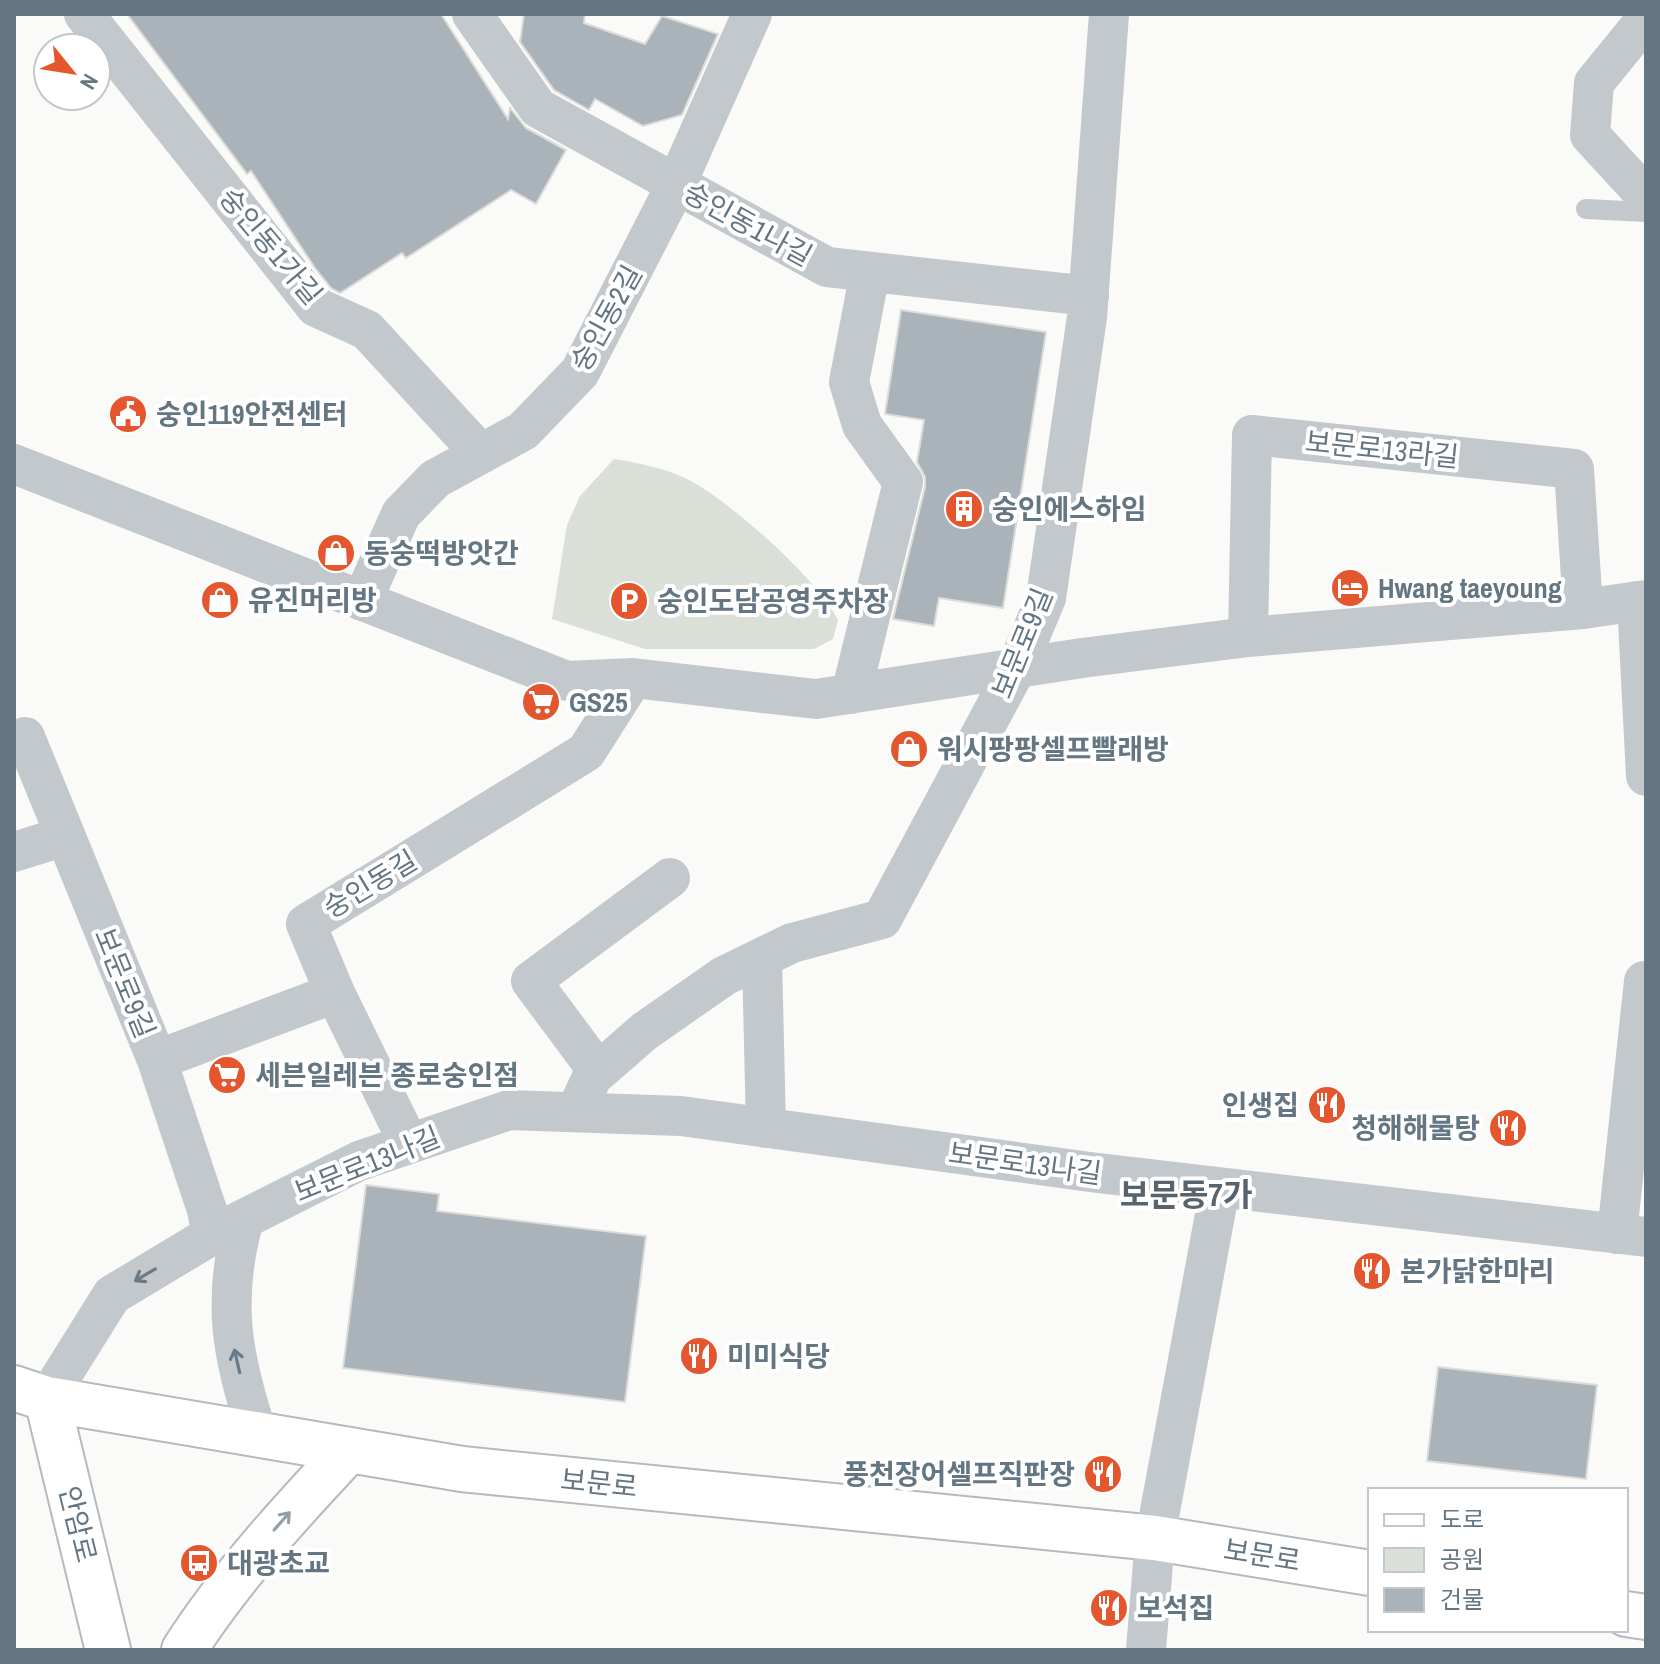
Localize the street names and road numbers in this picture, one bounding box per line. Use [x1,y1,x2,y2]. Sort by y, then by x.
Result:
street label: 숭인동1나길 [677,173,819,275]
street label: 숭인동1가길 [211,180,331,312]
street label: 숭인동2길 [561,258,651,378]
street label: 보문로13라길 [1303,422,1461,476]
street label: 보문로9길 [983,582,1061,704]
street label: 숭인동길 [316,841,424,927]
street label: 보문로9길 [86,922,164,1044]
street label: 보문로13나길 [288,1117,446,1211]
street label: 보문로13나길 [946,1133,1104,1193]
street label: 보문로 [559,1460,639,1506]
street label: 안암로 [50,1482,106,1566]
street label: 보문로 [1221,1530,1303,1580]

